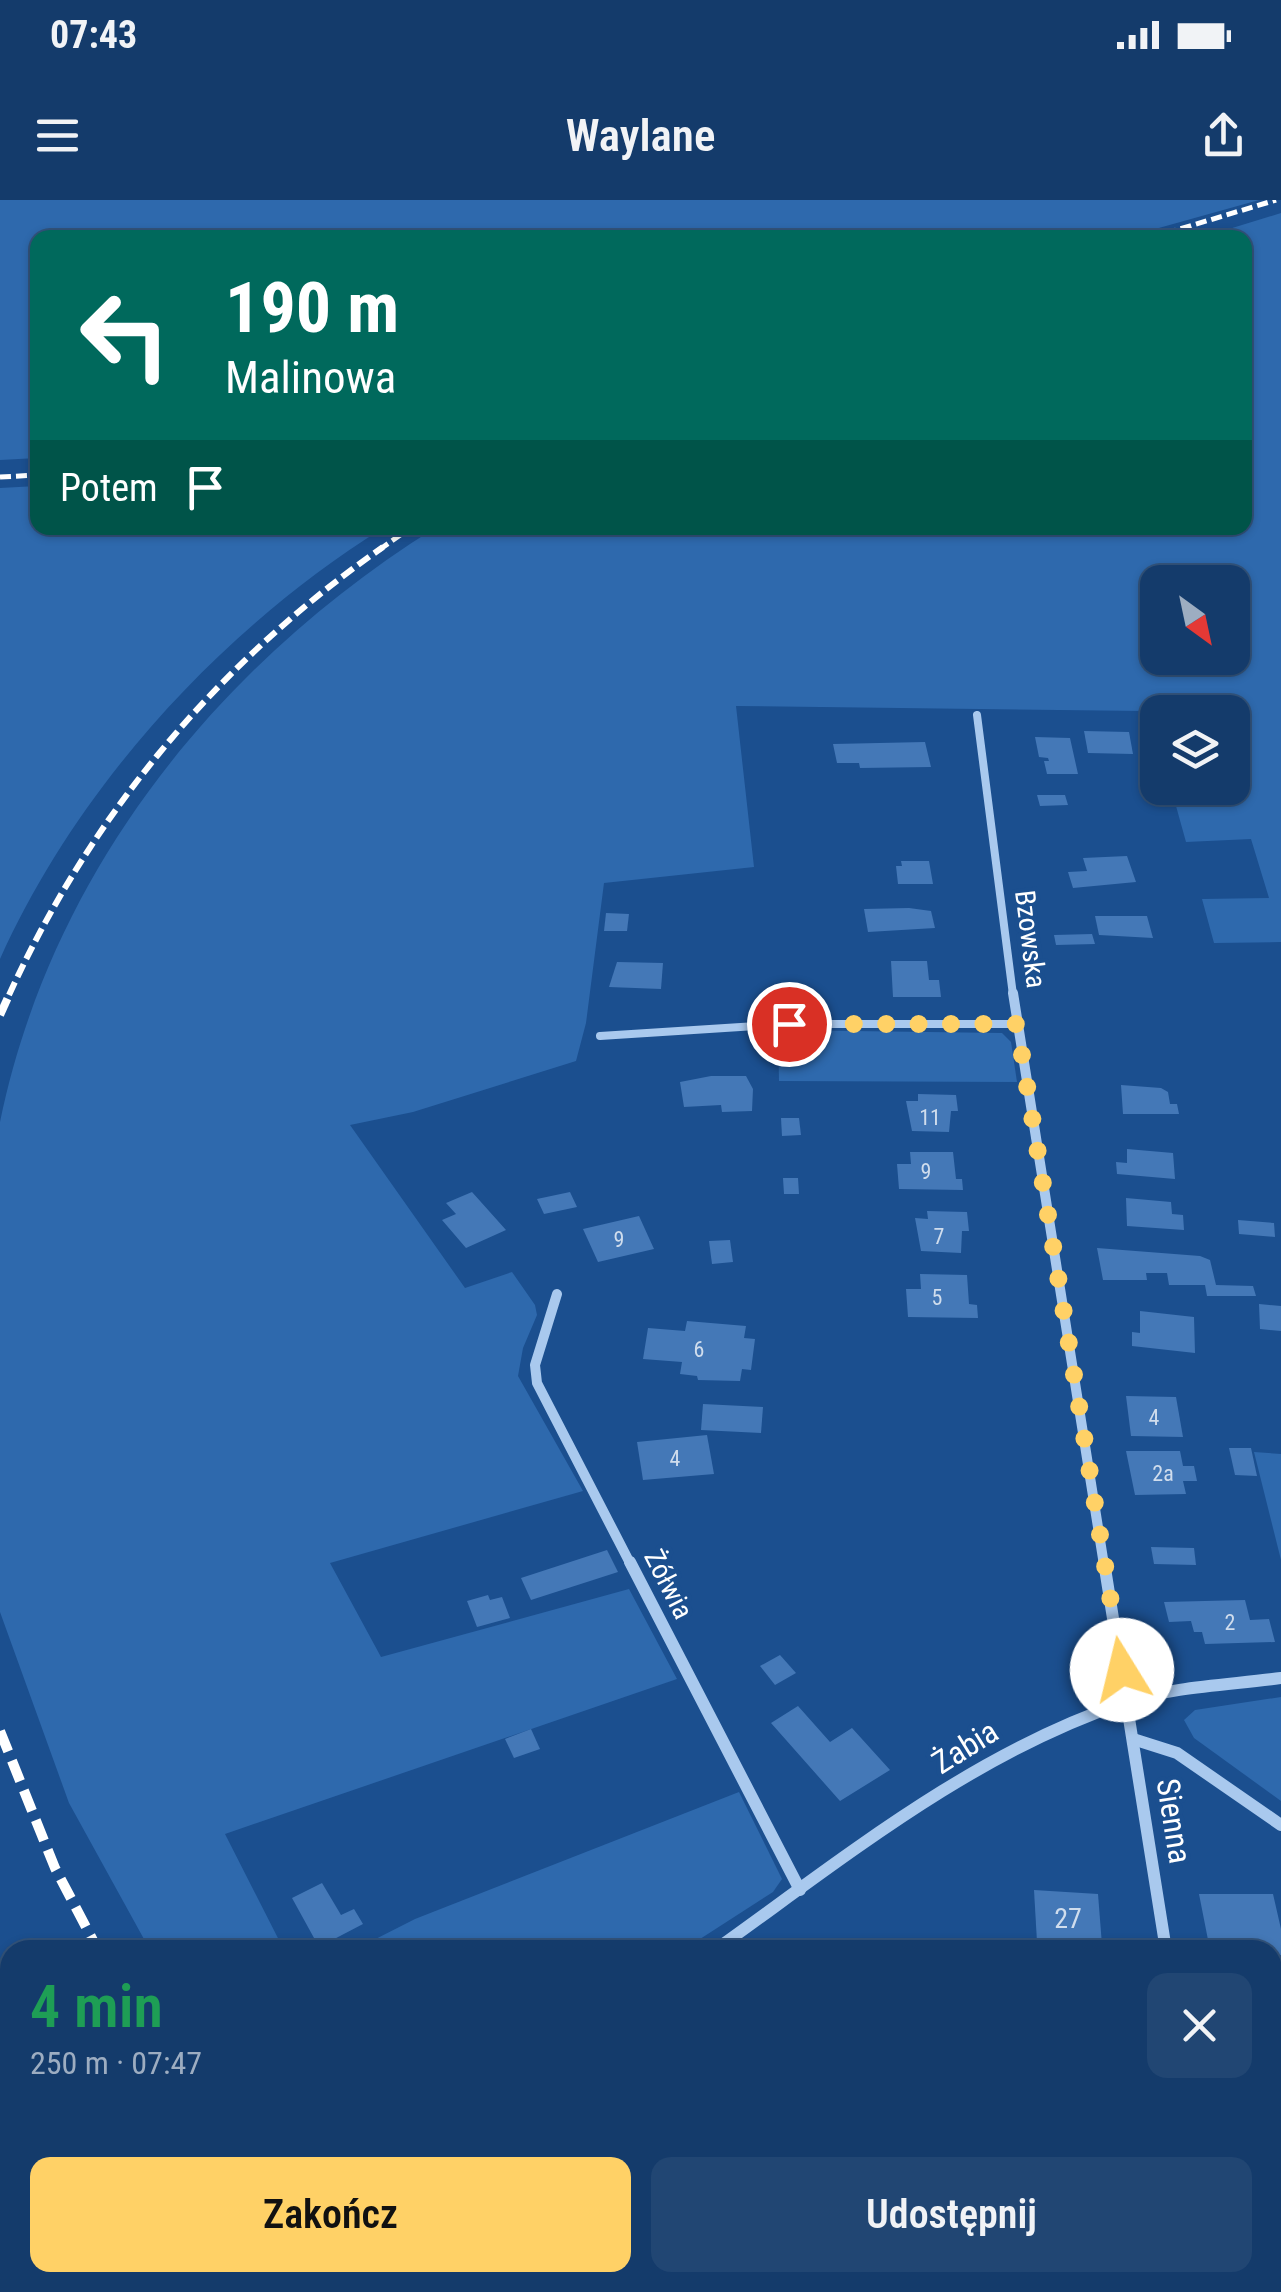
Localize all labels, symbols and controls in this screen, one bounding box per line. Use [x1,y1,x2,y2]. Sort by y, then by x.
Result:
text: 07:43 [50,13,137,57]
icon: menu [30,108,85,163]
icon: share [1196,108,1251,163]
text: Waylane [566,109,715,162]
text: 190 m [225,267,399,349]
icon: left [60,270,190,400]
text: Malinowa [225,351,396,404]
icon: arrive [178,460,233,515]
text: Potem [60,466,158,510]
north arrow [1140,565,1250,675]
map controls [1140,565,1250,805]
button: layers [1140,695,1250,805]
street label: Bzowska [1008,888,1053,990]
pin [747,982,832,1067]
icon: arrive [762,997,817,1052]
house number: 11 [919,1105,941,1130]
house number: 9 [921,1159,931,1184]
house number: 7 [934,1224,944,1249]
house number: 9 [614,1227,624,1252]
house number: 5 [932,1285,942,1310]
house number: 6 [694,1337,704,1362]
house number: 4 [1149,1405,1160,1430]
house number: 4 [670,1446,681,1471]
house number: 2a [1152,1461,1174,1486]
street label: Żółwia [637,1544,700,1624]
house number: 2 [1225,1610,1235,1635]
position arrow [1070,1618,1174,1722]
street label: Żabia [925,1712,1005,1782]
street label: Sienna [1149,1776,1199,1866]
house number: 27 [1054,1902,1082,1935]
text: 4 min [30,1971,163,2042]
button: close [1147,1973,1252,2078]
text: 250 m · 07:47 [30,2044,202,2082]
button: Zakończ [30,2157,631,2272]
button: Udostępnij [651,2157,1252,2272]

